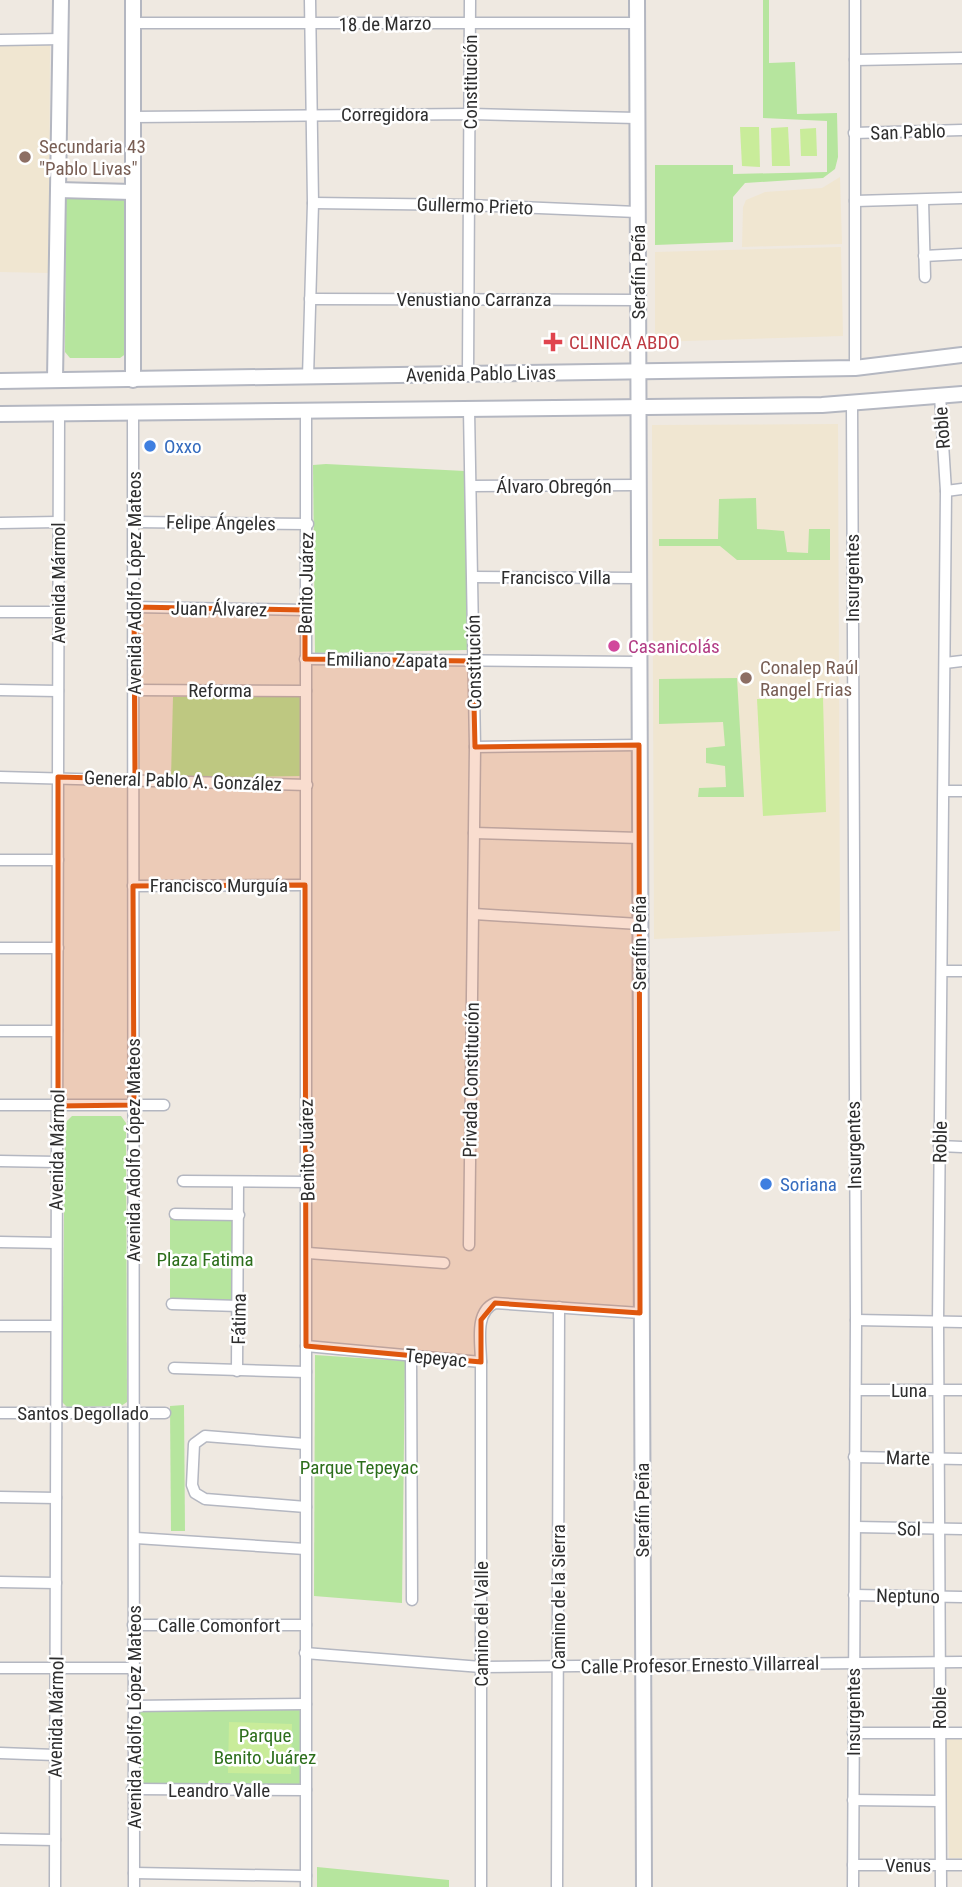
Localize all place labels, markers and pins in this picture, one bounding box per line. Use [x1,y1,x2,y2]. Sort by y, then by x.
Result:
place label: Secundaria 43 "Pablo Livas" [39,135,146,180]
marker: Secundaria 43 "Pablo Livas" [17,149,33,165]
place label: CLINICA ABDO [569,331,680,354]
marker: CLINICA ABDO [543,332,563,352]
place label: Oxxo [164,435,201,458]
marker: Oxxo [142,438,158,454]
place label: Casanicolás [628,635,720,658]
marker: Casanicolás [606,638,622,654]
place label: Conalep Raúl Rangel Frias [760,656,858,701]
marker: Conalep Raúl Rangel Frias [738,670,754,686]
place label: Soriana [780,1173,837,1196]
marker: Soriana [758,1176,774,1192]

